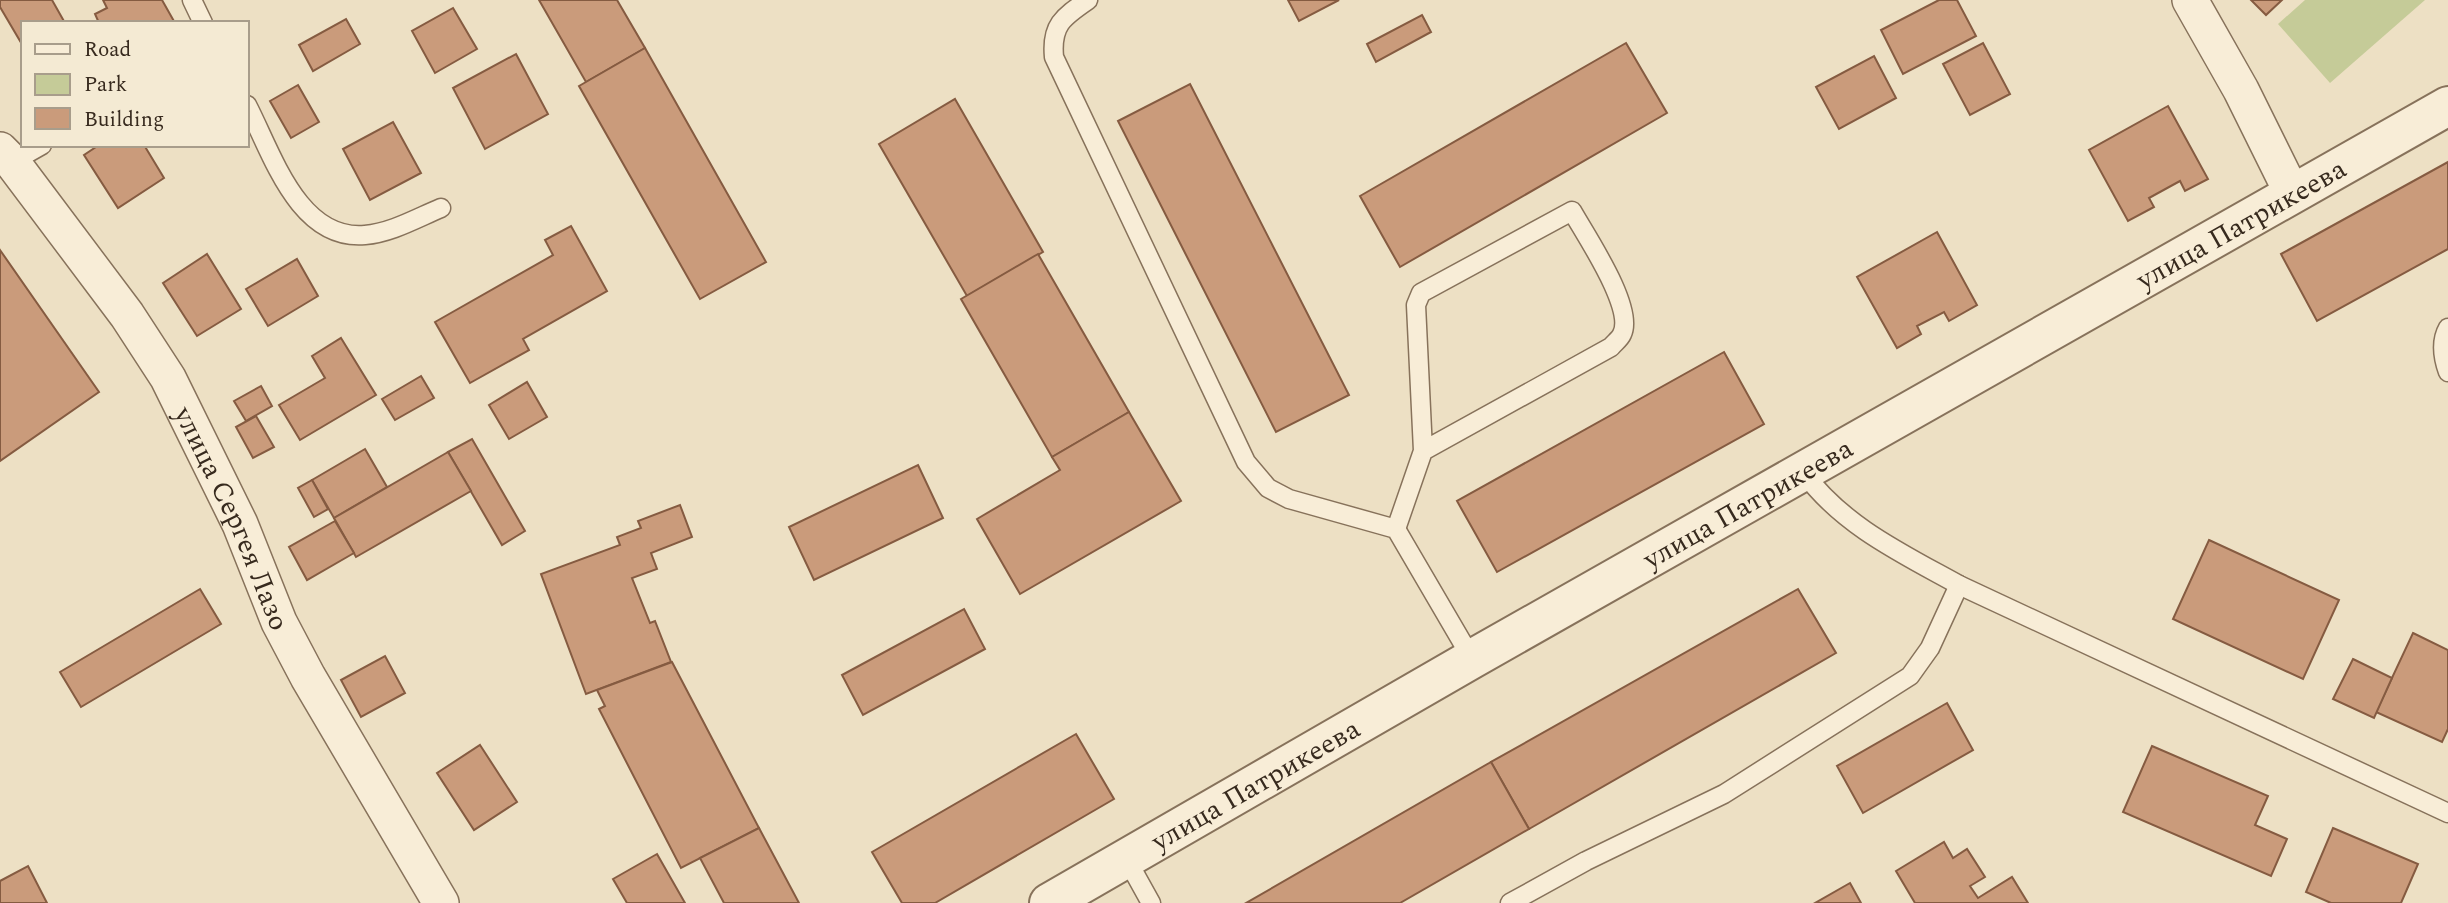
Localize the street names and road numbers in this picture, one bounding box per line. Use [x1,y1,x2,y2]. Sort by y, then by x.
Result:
street label: улица Патрикеева [2128,148,2355,302]
street label: улица Сергея Лазо [162,398,300,637]
street label: улица Патрикеева [1634,427,1861,581]
street label: улица Патрикеева [1142,708,1369,863]

